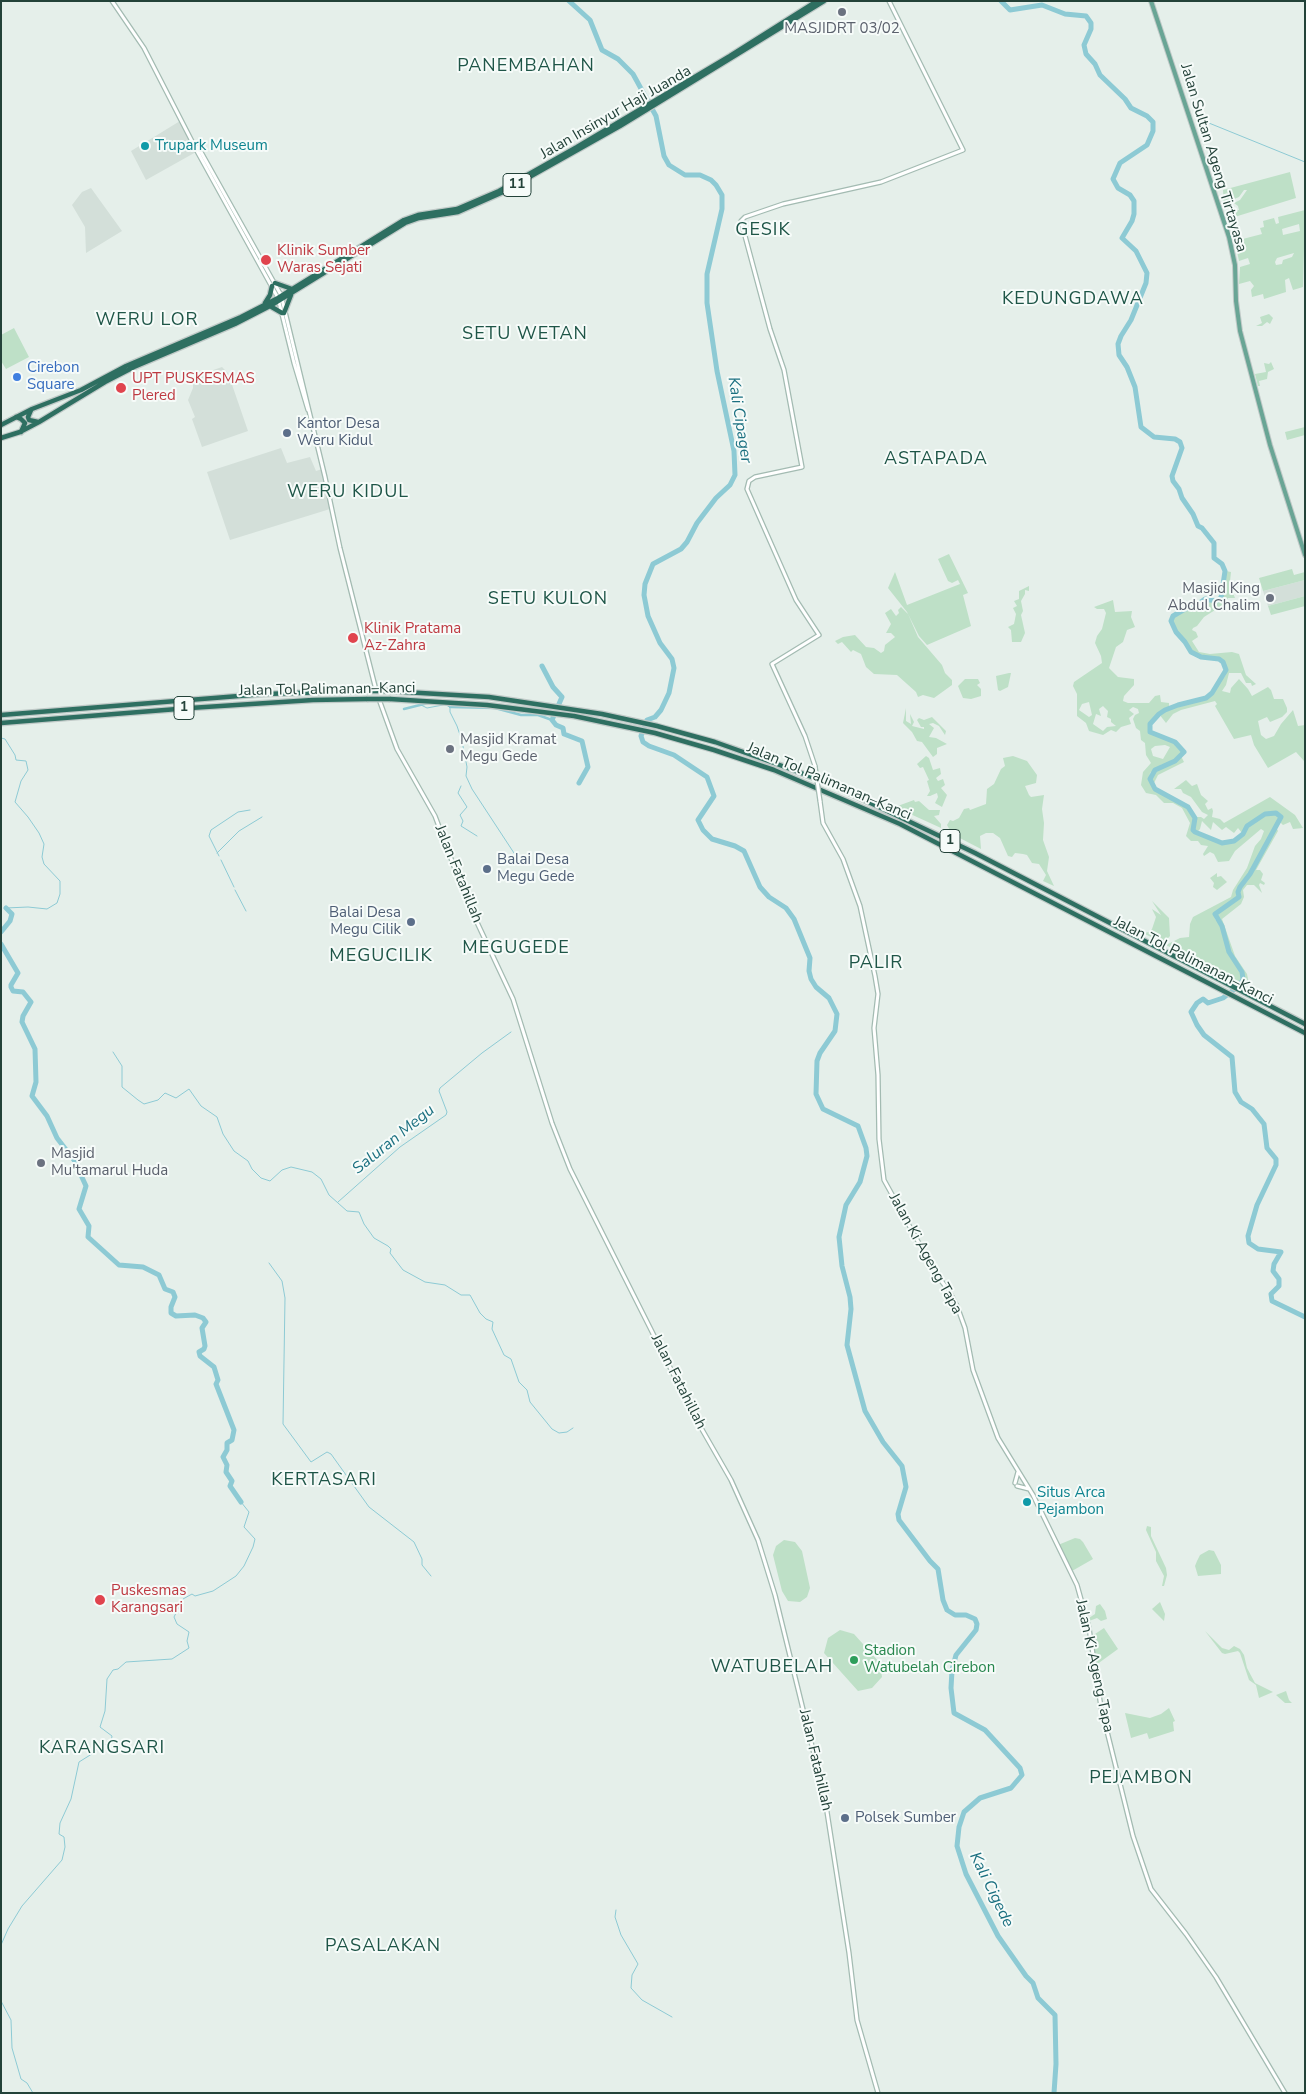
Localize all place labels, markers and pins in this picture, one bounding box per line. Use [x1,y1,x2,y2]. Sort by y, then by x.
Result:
marker: MASJIDRT 03/02 [836,6,848,18]
place label: MASJIDRT 03/02 [784,20,900,38]
place label: Trupark Museum [155,137,268,155]
marker: Trupark Museum [139,140,151,152]
place label: Klinik Sumber Waras Sejati [277,242,370,277]
marker: Klinik Sumber Waras Sejati [259,253,273,267]
place label: Cirebon Square [27,359,79,394]
place label: UPT PUSKESMAS Plered [132,370,255,405]
marker: Cirebon Square [11,371,23,383]
marker: UPT PUSKESMAS Plered [114,381,128,395]
place label: Kantor Desa Weru Kidul [297,415,380,450]
marker: Kantor Desa Weru Kidul [281,427,293,439]
place label: Masjid King Abdul Chalim [1168,580,1260,615]
marker: Masjid King Abdul Chalim [1264,592,1276,604]
place label: Klinik Pratama Az-Zahra [364,620,461,655]
marker: Klinik Pratama Az-Zahra [346,631,360,645]
place label: Masjid Kramat Megu Gede [460,731,556,766]
marker: Masjid Kramat Megu Gede [444,743,456,755]
place label: Balai Desa Megu Gede [497,851,574,886]
marker: Balai Desa Megu Gede [481,863,493,875]
place label: Balai Desa Megu Cilik [329,904,401,939]
marker: Balai Desa Megu Cilik [405,916,417,928]
place label: Masjid Mu'tamarul Huda [51,1145,168,1180]
marker: Masjid Mu'tamarul Huda [35,1157,47,1169]
place label: Situs Arca Pejambon [1037,1484,1105,1519]
marker: Situs Arca Pejambon [1021,1496,1033,1508]
place label: Puskesmas Karangsari [111,1582,187,1617]
marker: Puskesmas Karangsari [93,1593,107,1607]
place label: Stadion Watubelah Cirebon [864,1642,995,1677]
marker: Stadion Watubelah Cirebon [848,1654,860,1666]
place label: Polsek Sumber [855,1809,956,1827]
marker: Polsek Sumber [839,1812,851,1824]

